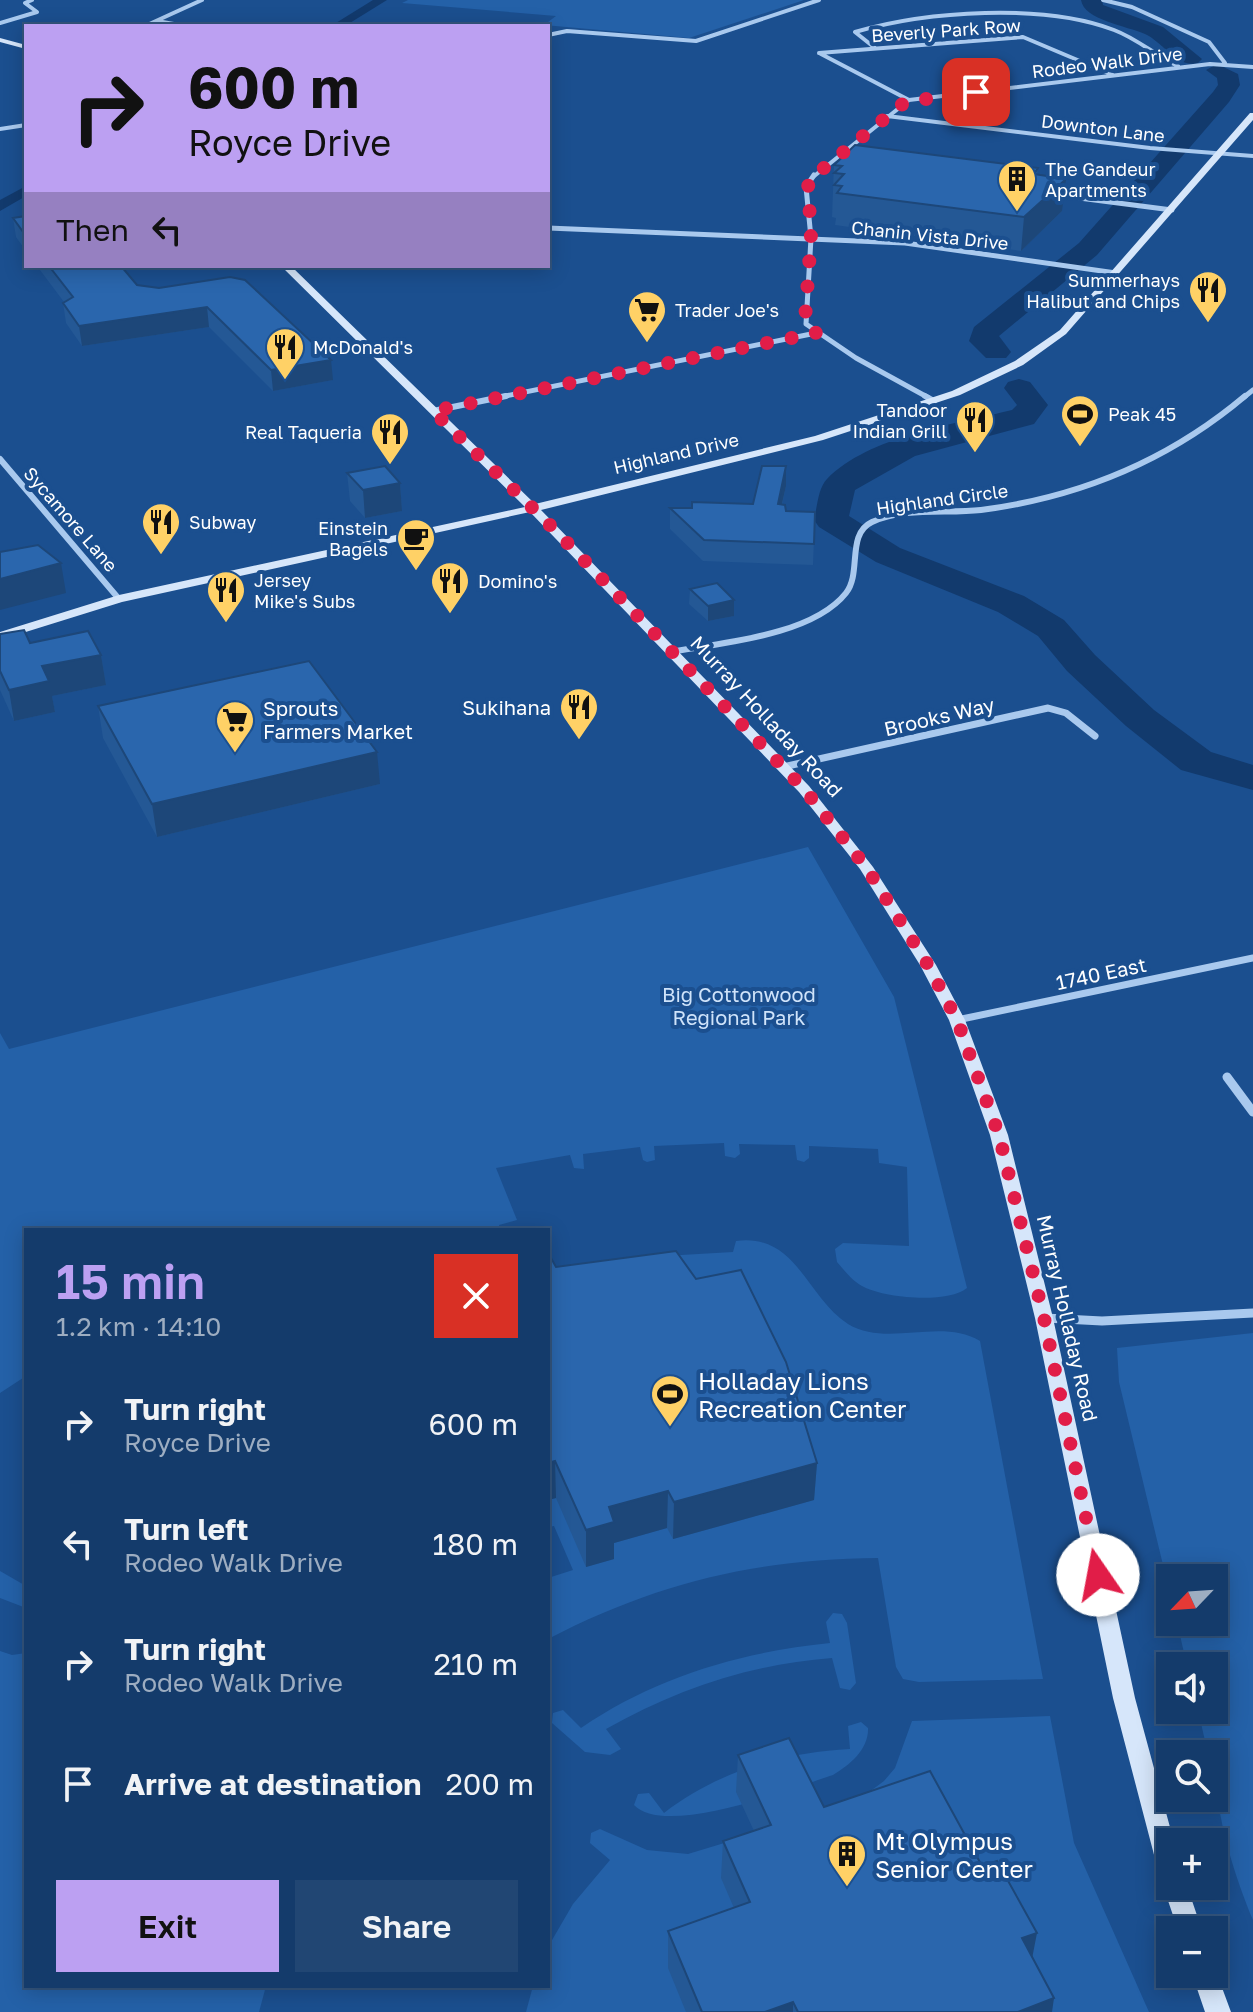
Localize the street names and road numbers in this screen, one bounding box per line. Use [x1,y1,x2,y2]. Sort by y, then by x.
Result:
street label: Beverly Park Row [870,14,1022,46]
street label: Rodeo Walk Drive [1031,42,1183,82]
street label: Downton Lane [1040,110,1166,146]
street label: Chanin Vista Drive [850,216,1010,254]
street label: Highland Drive [611,428,741,478]
street label: Sycamore Lane [20,462,122,576]
street label: Highland Circle [875,479,1009,519]
street label: Murray Holladay Road [686,630,848,802]
street label: Brooks Way [882,692,996,740]
street label: 1740 East [1054,952,1148,994]
street label: Murray Holladay Road [1033,1212,1103,1424]

